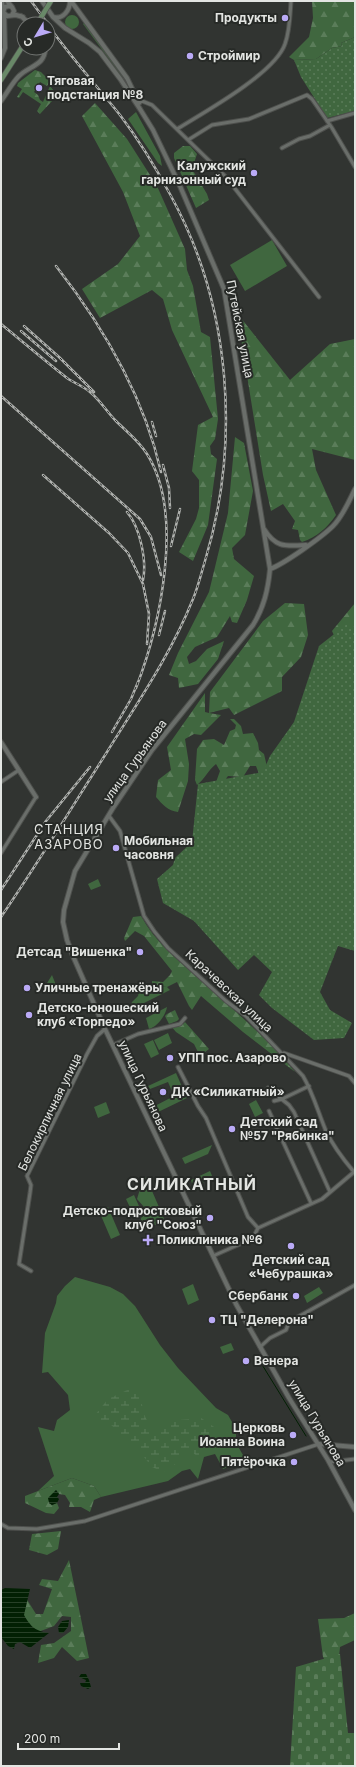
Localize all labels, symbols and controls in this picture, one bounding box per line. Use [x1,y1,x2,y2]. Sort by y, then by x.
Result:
place label: Продукты [215,10,277,25]
marker: Продукты [280,13,290,23]
north arrow [16,16,56,56]
text: С [20,35,36,50]
place label: Строймир [198,48,261,63]
marker: Строймир [185,51,195,61]
place label: Тяговая подстанция №8 [47,73,144,102]
marker: Тяговая подстанция №8 [34,83,44,93]
place label: Калужский гарнизонный суд [141,158,246,187]
marker: Калужский гарнизонный суд [249,168,259,178]
street label: Путейская улица [224,279,257,379]
street label: улица Гурьянова [99,716,170,805]
district label: СТАНЦИЯ АЗАРОВО [34,821,104,852]
place label: Мобильная часовня [124,833,193,862]
marker: Мобильная часовня [111,843,121,853]
place label: Детсад "Вишенка" [16,944,132,959]
street label: Карачевская улица [183,946,276,1035]
marker: Детсад "Вишенка" [135,947,145,957]
place label: Уличные тренажёры [35,980,162,995]
marker: Уличные тренажёры [22,983,32,993]
place label: Детско-юношеский клуб «Торпедо» [37,1000,159,1029]
marker: Детско-юношеский клуб «Торпедо» [24,1010,34,1020]
street label: улица Гурьянова [116,1038,171,1134]
place label: УПП пос. Азарово [178,1050,286,1065]
street label: Белокирпичная улица [15,1051,85,1173]
marker: УПП пос. Азарово [165,1053,175,1063]
place label: ДК «Силикатный» [171,1084,285,1099]
marker: ДК «Силикатный» [158,1087,168,1097]
place label: Детский сад №57 "Рябинка" [240,1114,335,1143]
marker: Детский сад №57 "Рябинка" [227,1124,237,1134]
district label: СИЛИКАТНЫЙ [127,1174,257,1194]
place label: Детско-подростковый клуб "Союз" [63,1203,202,1232]
marker: Детско-подростковый клуб "Союз" [205,1213,215,1223]
place label: Поликлиника №6 [157,1232,263,1247]
marker: Поликлиника №6 [142,1234,154,1246]
marker: Детский сад «Чебурашка» [286,1241,296,1251]
place label: Детский сад «Чебурашка» [249,1252,334,1281]
place label: Сбербанк [228,1288,288,1303]
marker: Сбербанк [291,1291,301,1301]
place label: ТЦ "Делерона" [220,1312,314,1327]
marker: ТЦ "Делерона" [207,1315,217,1325]
place label: Венера [254,1353,298,1368]
marker: Венера [241,1356,251,1366]
street label: улица Гурьянова [286,1376,349,1469]
place label: Церковь Иоанна Воина [199,1420,285,1449]
marker: Церковь Иоанна Воина [288,1430,298,1440]
place label: Пятёрочка [221,1454,286,1469]
marker: Пятёрочка [289,1457,299,1467]
scale bar [18,1725,119,1751]
text: 200 m [24,1731,60,1746]

